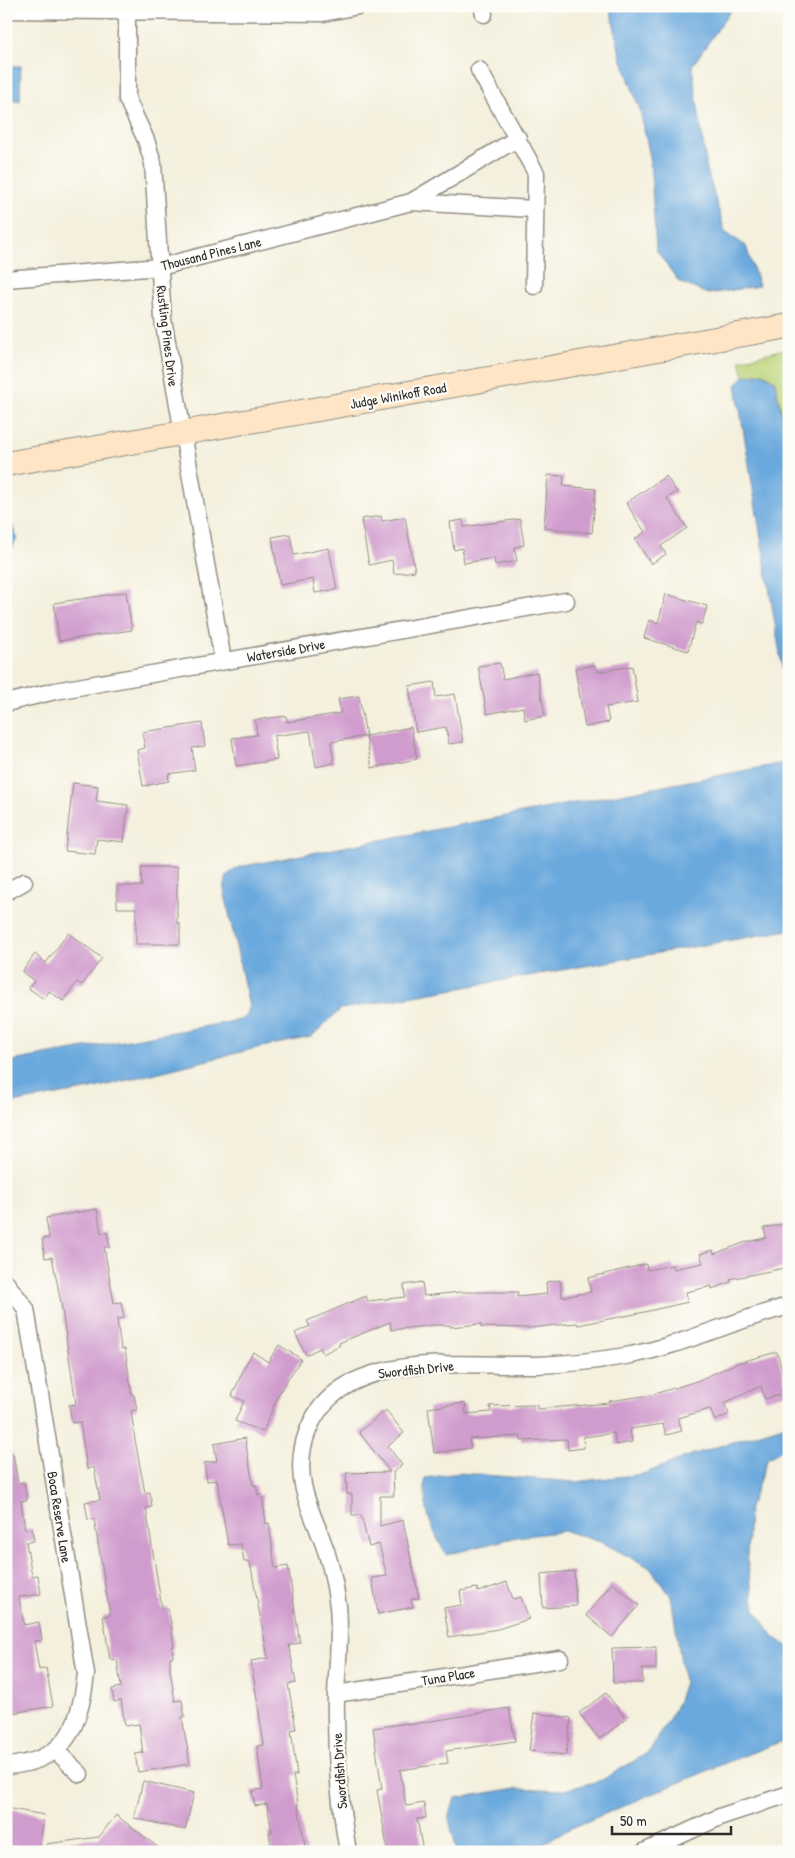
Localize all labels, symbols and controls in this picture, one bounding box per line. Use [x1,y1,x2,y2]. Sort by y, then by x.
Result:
street label: Thousand Pines Lane [159,231,263,275]
street label: Rustling Pines Drive [151,284,184,388]
street label: Judge Winikoff Road [348,377,448,414]
street label: Waterside Drive [245,634,327,666]
street label: Swordfish Drive [377,1356,455,1382]
street label: Boca Reserve Lane [43,1470,77,1564]
street label: Tuna Place [420,1662,477,1690]
street label: Swordfish Drive [327,1732,351,1809]
scale bar [612,1803,731,1835]
text: 50 m [620,1810,647,1831]

